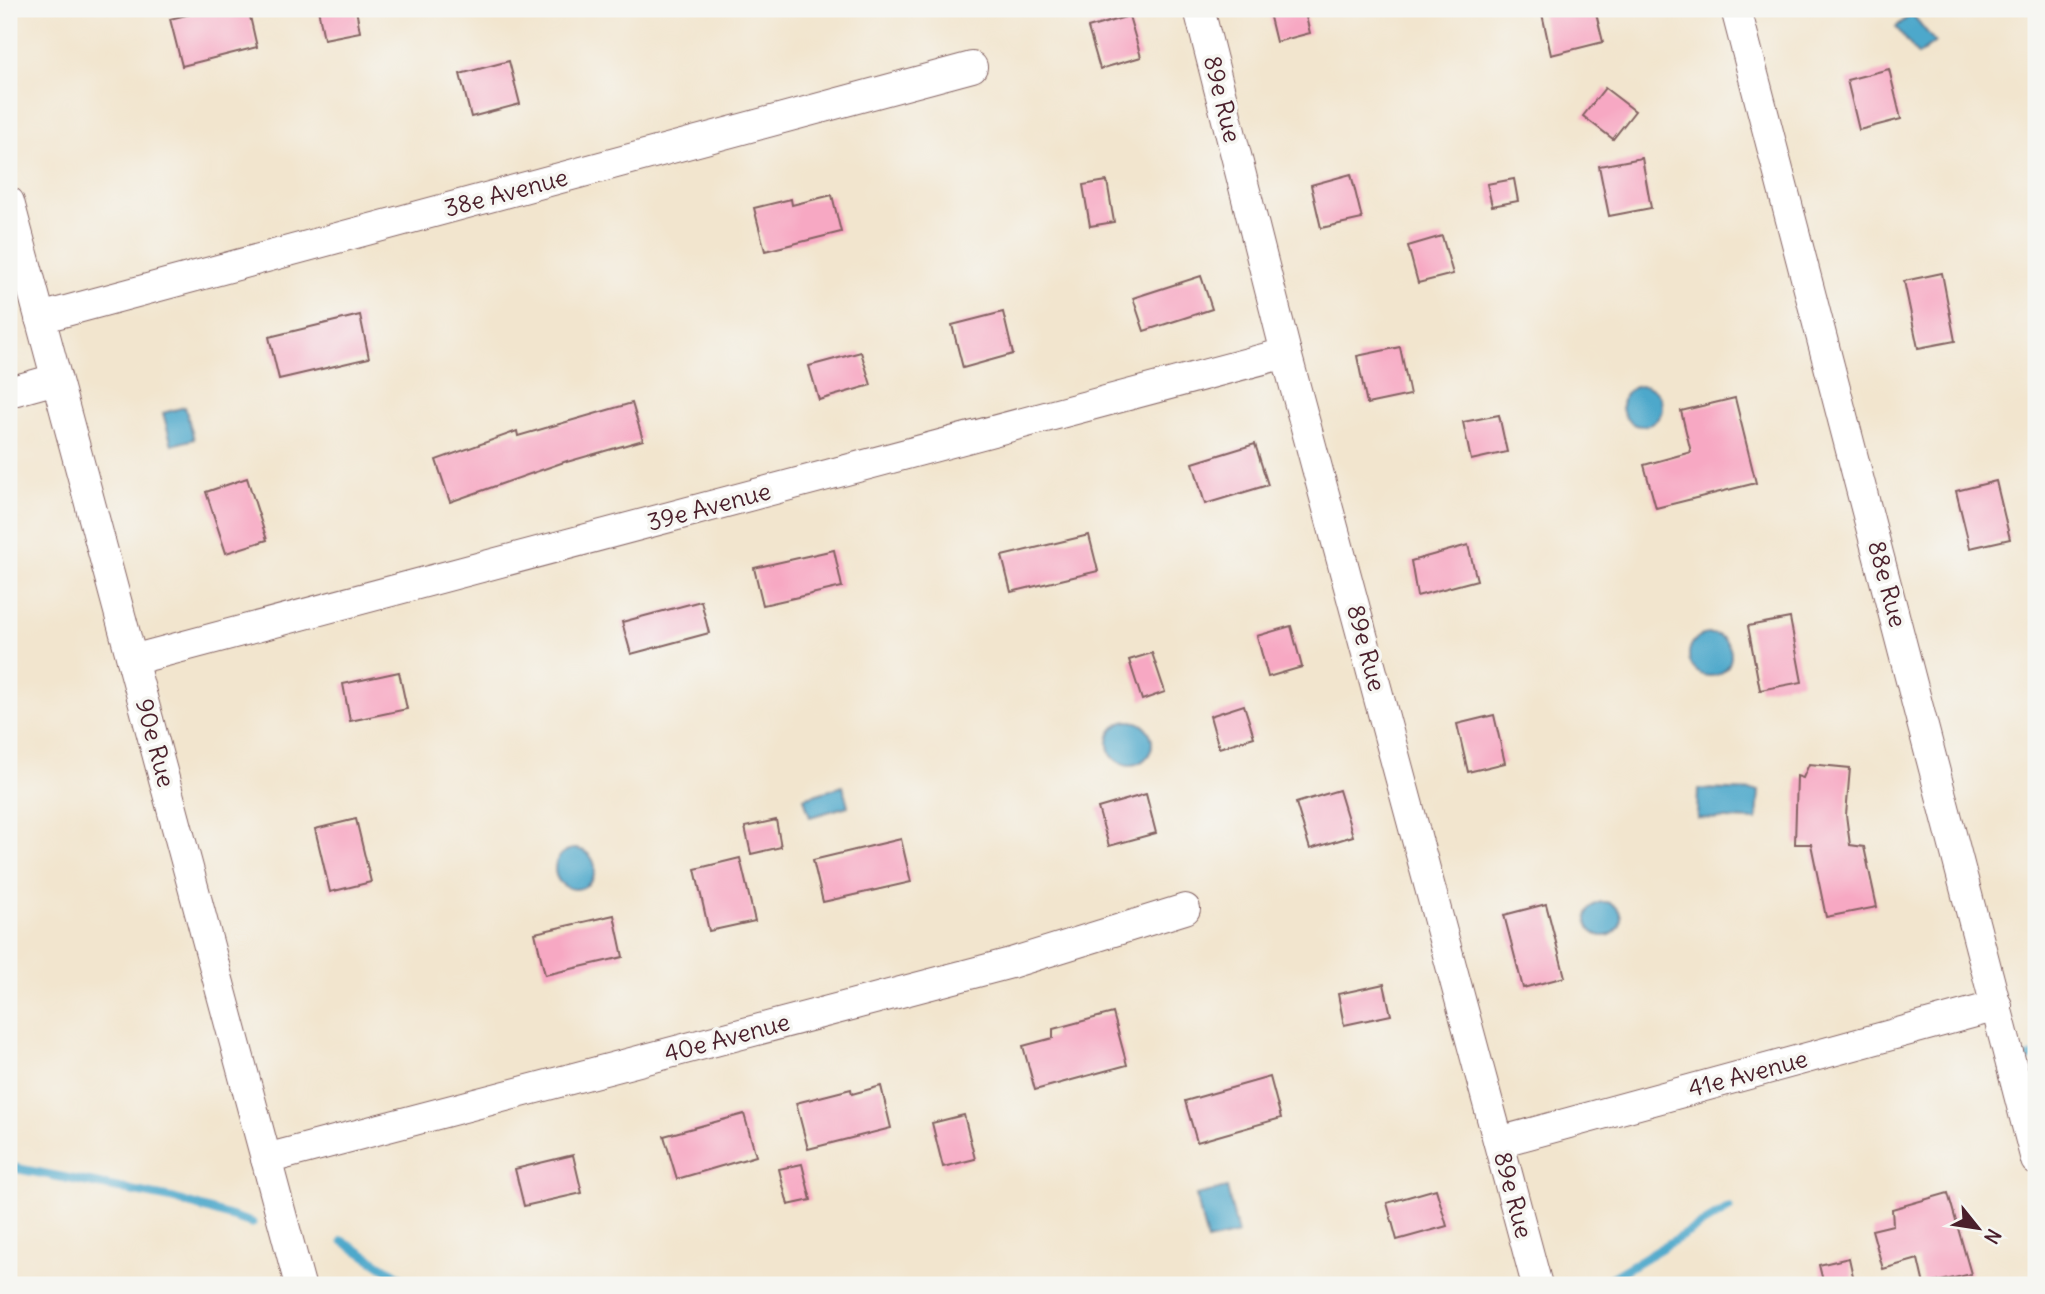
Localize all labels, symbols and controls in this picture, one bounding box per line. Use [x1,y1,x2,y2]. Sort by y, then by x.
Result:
street label: 89e Rue [1198,52,1248,145]
street label: 38e Avenue [441,161,571,223]
street label: 39e Avenue [644,475,774,537]
street label: 88e Rue [1862,537,1914,630]
street label: 89e Rue [1341,601,1393,694]
street label: 90e Rue [130,695,182,790]
street label: 40e Avenue [661,1006,793,1068]
street label: 41e Avenue [1685,1043,1811,1103]
street label: 89e Rue [1488,1148,1540,1241]
north arrow [1944,1192,2014,1262]
text: N [1979,1225,2006,1248]

